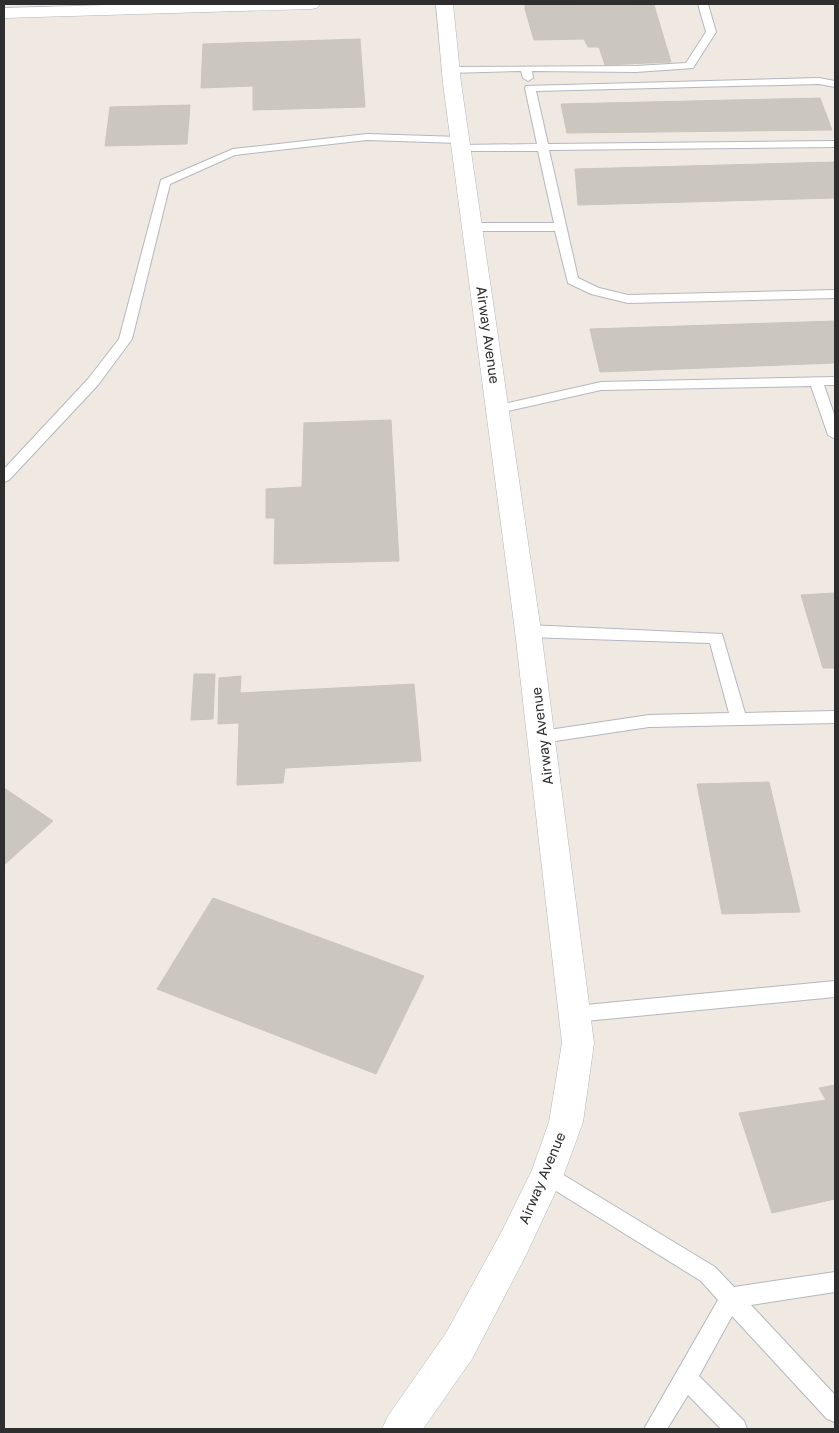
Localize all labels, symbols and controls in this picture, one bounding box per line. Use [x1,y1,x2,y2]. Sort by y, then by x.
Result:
street label: Airway Avenue [473,285,504,385]
street label: Airway Avenue [527,686,556,786]
street label: Airway Avenue [515,1129,569,1226]

